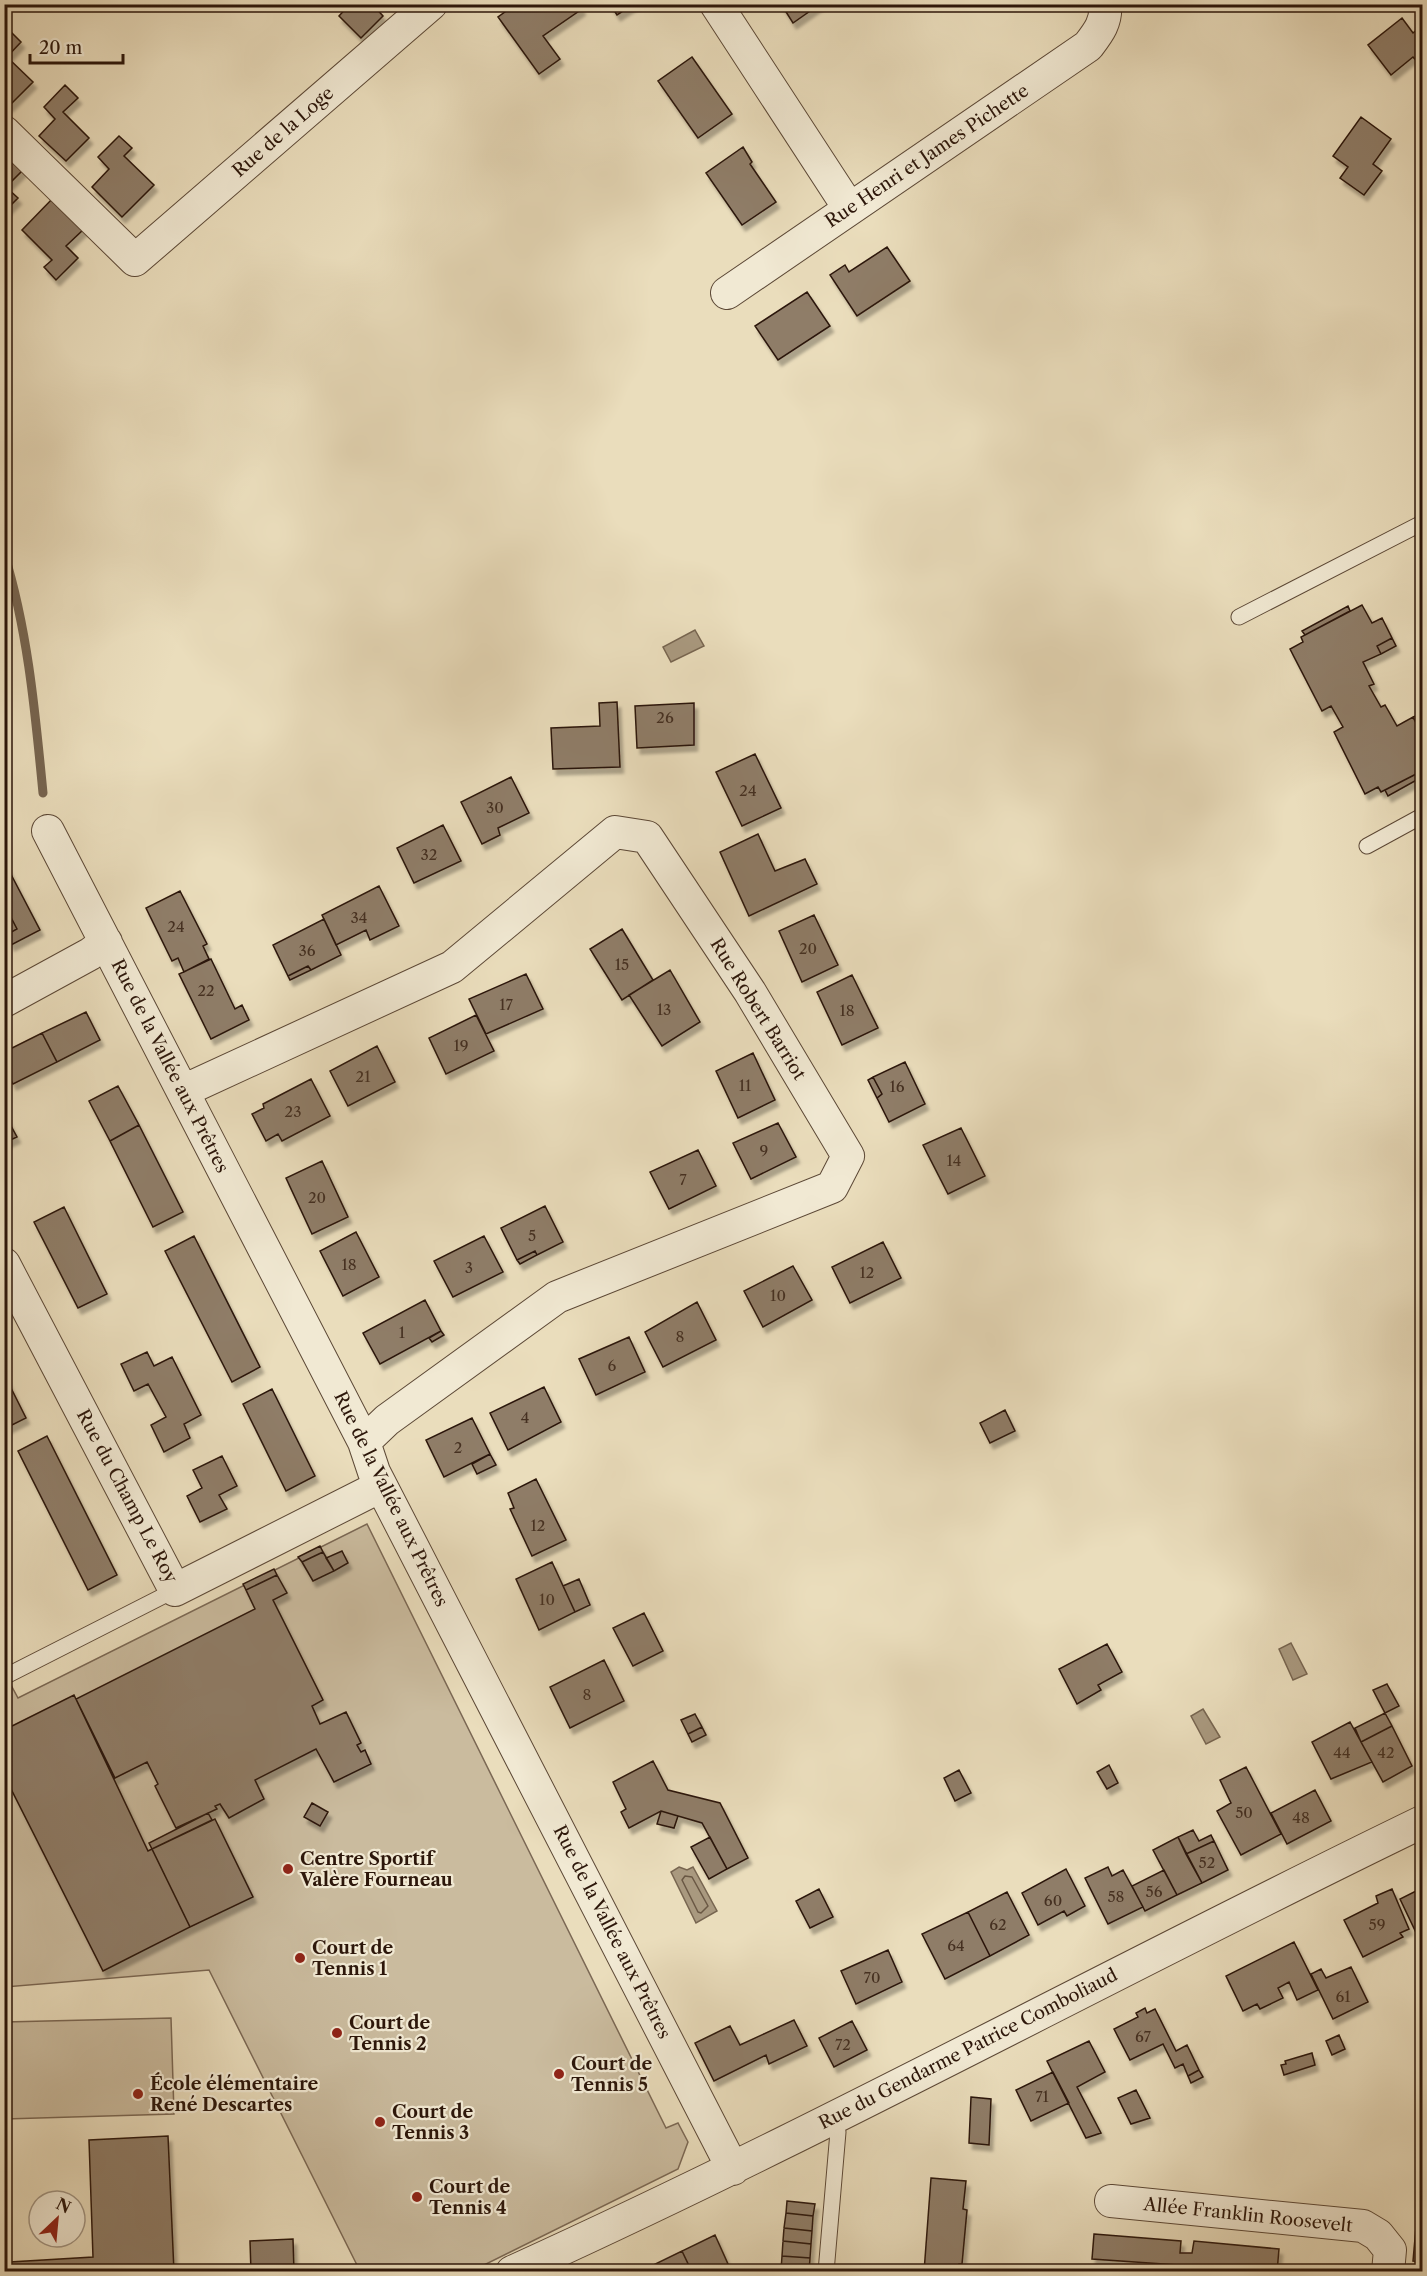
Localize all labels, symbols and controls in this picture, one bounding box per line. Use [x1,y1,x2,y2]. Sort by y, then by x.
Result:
scale bar [30,27,123,65]
text: 20 m [39,37,83,59]
street label: Rue Henri et James Pichette [821,80,1033,232]
street label: Rue de la Loge [228,82,338,182]
house number: 26 [656,708,674,727]
house number: 24 [739,781,757,800]
house number: 30 [486,798,504,817]
house number: 32 [421,845,437,864]
house number: 34 [351,908,367,927]
house number: 24 [167,917,185,936]
street label: Rue Robert Barriot [705,934,811,1084]
house number: 20 [799,939,817,958]
house number: 36 [298,941,316,960]
house number: 15 [615,955,629,974]
street label: Rue de la Vallée aux Prêtres [106,956,234,1176]
house number: 22 [197,981,215,1000]
house number: 17 [499,995,513,1014]
house number: 13 [657,1000,671,1019]
house number: 18 [839,1001,855,1020]
house number: 19 [453,1036,469,1055]
house number: 21 [356,1067,371,1086]
house number: 11 [739,1076,752,1095]
house number: 16 [889,1077,905,1096]
house number: 23 [285,1102,301,1121]
house number: 9 [760,1141,768,1160]
house number: 14 [947,1151,961,1170]
house number: 7 [679,1170,687,1189]
house number: 20 [308,1188,326,1207]
house number: 5 [528,1226,536,1245]
house number: 18 [341,1255,357,1274]
house number: 3 [465,1258,473,1277]
house number: 12 [860,1263,874,1282]
house number: 10 [770,1286,786,1305]
house number: 1 [399,1323,406,1342]
house number: 8 [676,1327,685,1346]
house number: 6 [608,1356,617,1375]
street label: Rue de la Vallée aux Prêtres [329,1388,453,1610]
street label: Rue du Champ Le Roy [72,1405,183,1587]
house number: 4 [521,1408,529,1427]
house number: 2 [454,1438,462,1457]
house number: 12 [531,1516,545,1535]
house number: 10 [539,1590,555,1609]
house number: 8 [583,1685,592,1704]
house number: 44 [1333,1743,1351,1762]
house number: 42 [1377,1743,1395,1762]
house number: 50 [1235,1803,1253,1822]
house number: 48 [1292,1808,1310,1827]
street label: Rue de la Vallée aux Prêtres [548,1822,676,2042]
place label: Centre Sportif Valère Fourneau [299,1848,453,1891]
house number: 52 [1199,1853,1215,1872]
marker: Centre Sportif Valère Fourneau [281,1862,295,1876]
house number: 56 [1146,1882,1163,1901]
house number: 58 [1107,1887,1125,1906]
house number: 60 [1044,1891,1062,1910]
house number: 62 [989,1915,1007,1934]
house number: 59 [1369,1915,1385,1934]
house number: 64 [947,1936,965,1955]
place label: Court de Tennis 1 [312,1937,393,1980]
marker: Court de Tennis 1 [293,1951,307,1965]
street label: Rue du Gendarme Patrice Comboliaud [815,1964,1121,2134]
house number: 70 [864,1968,880,1987]
house number: 61 [1335,1987,1351,2006]
place label: Court de Tennis 2 [349,2012,430,2055]
marker: Court de Tennis 2 [330,2026,344,2040]
house number: 67 [1135,2027,1152,2046]
house number: 72 [835,2035,851,2054]
place label: Court de Tennis 5 [571,2053,652,2096]
marker: Court de Tennis 5 [552,2067,566,2081]
place label: École élémentaire René Descartes [150,2072,318,2116]
marker: École élémentaire René Descartes [131,2087,145,2101]
house number: 71 [1035,2087,1050,2106]
place label: Court de Tennis 3 [392,2101,473,2144]
marker: Court de Tennis 3 [373,2115,387,2129]
place label: Court de Tennis 4 [429,2176,510,2219]
north arrow [27,2189,87,2249]
marker: Court de Tennis 4 [410,2190,424,2204]
text: N [53,2193,74,2218]
street label: Allée Franklin Roosevelt [1141,2193,1354,2237]

